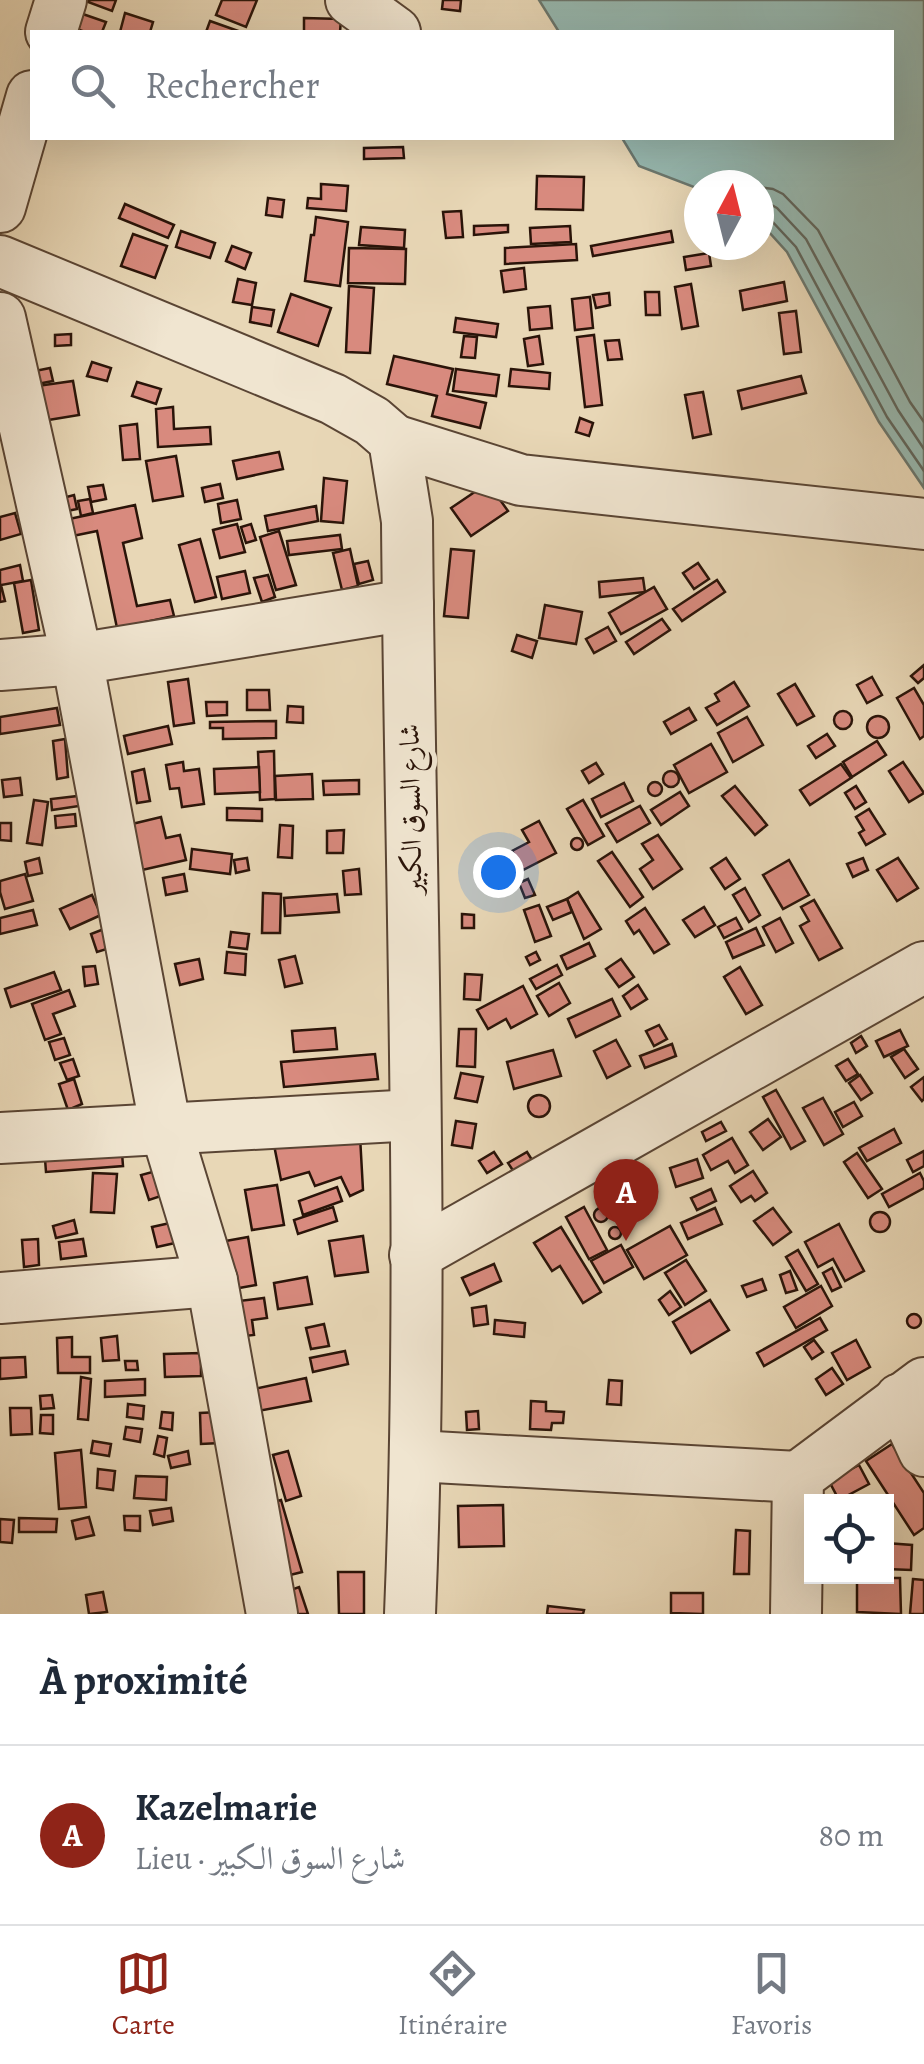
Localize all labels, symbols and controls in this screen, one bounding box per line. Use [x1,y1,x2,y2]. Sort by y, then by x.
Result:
search box [30,30,894,140]
icon: search [65,58,120,113]
text: Rechercher [145,59,320,111]
north arrow [684,170,774,260]
street label: شارع السوق الكبير [391,723,436,897]
your location [473,847,524,898]
pin: A [594,1158,658,1241]
map controls [804,1494,894,1584]
button: locate [804,1494,894,1584]
text: À proximité [40,1651,248,1708]
text: Kazelmarie [135,1781,317,1833]
text: A [62,1813,83,1857]
text: 80 m [818,1813,884,1857]
text: Lieu · شارع السوق الكبير [135,1836,406,1880]
tab: Carte [112,1946,175,2044]
tab: Itinéraire [398,1946,508,2044]
tab: Favoris [731,1946,812,2044]

